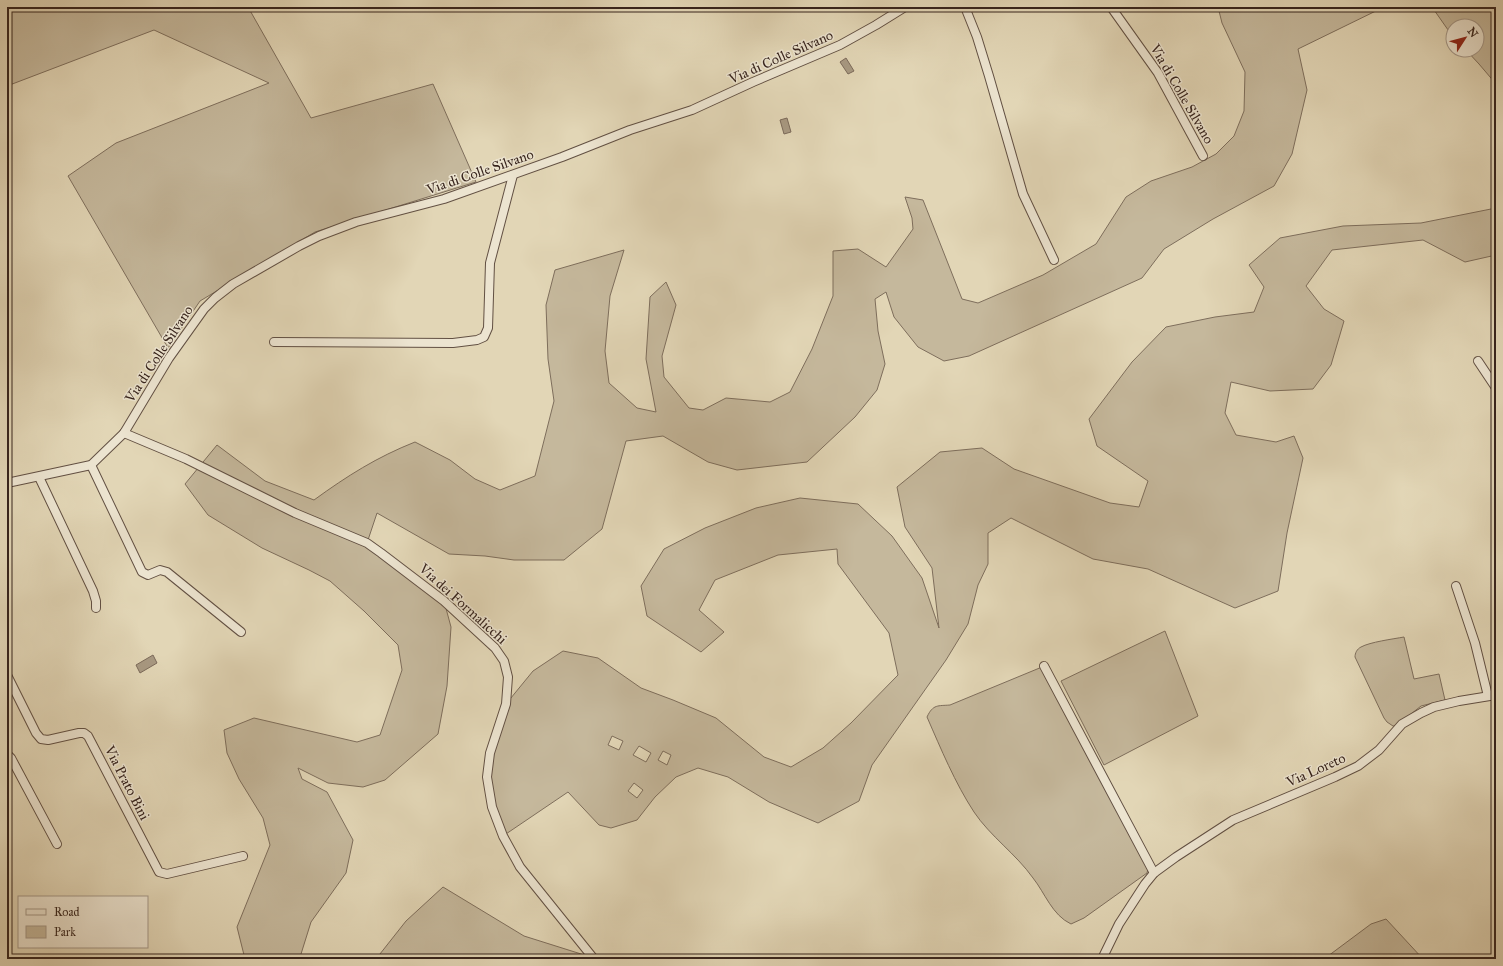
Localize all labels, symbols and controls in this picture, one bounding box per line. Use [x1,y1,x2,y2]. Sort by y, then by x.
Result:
north arrow [1445,18,1485,58]
text: N [1465,25,1481,41]
street label: Via di Colle Silvano [725,26,836,88]
street label: Via di Colle Silvano [1146,40,1217,147]
street label: Via di Colle Silvano [423,146,536,199]
street label: Via di Colle Silvano [121,302,197,407]
street label: Via dei Formalicchi [415,560,510,648]
street label: Via Prato Bini [101,742,153,823]
street label: Via Loreto [1283,749,1348,791]
legend [18,896,148,948]
text: Road [54,905,80,919]
text: Park [54,925,76,939]

